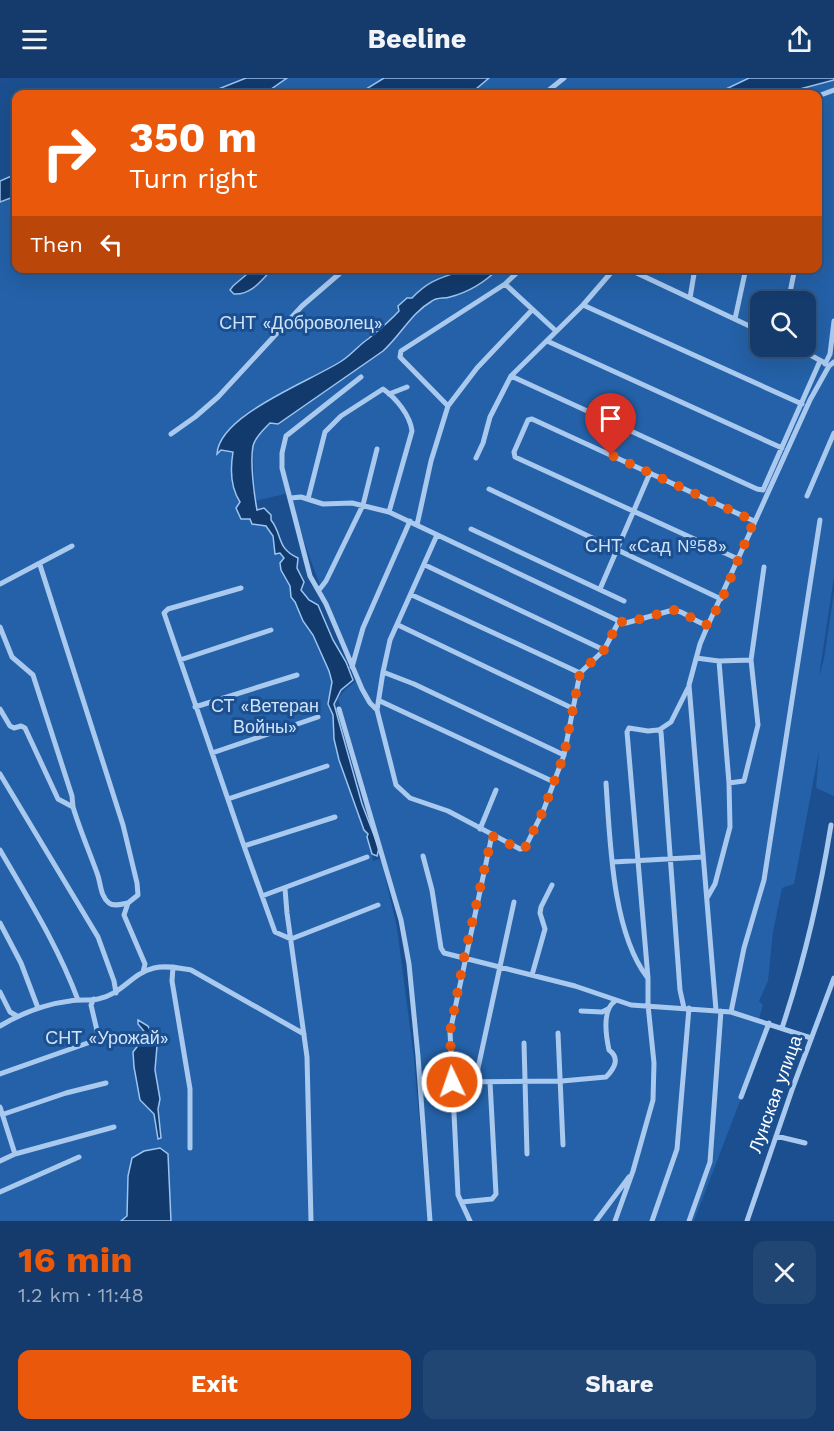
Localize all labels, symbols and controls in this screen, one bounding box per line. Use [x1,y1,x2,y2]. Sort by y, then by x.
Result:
icon: menu [18,23,51,56]
text: Beeline [368,23,466,55]
icon: share [783,23,816,56]
text: 350 m [129,113,257,162]
icon: right [30,114,108,192]
text: Turn right [129,163,258,195]
icon: left [95,228,128,261]
text: Then [30,232,83,257]
map controls [750,291,816,357]
button: search [750,291,816,357]
park label: СНТ «Доброволец» [219,312,383,333]
pin [585,393,636,455]
icon: arrive [594,402,627,435]
park label: СНТ «Сад №58» [585,535,727,556]
park label: СТ «Ветеран Войны» [211,695,319,737]
park label: СНТ «Урожай» [45,1027,169,1048]
street label: Лунская улица [744,1031,806,1156]
position arrow [420,1050,484,1114]
text: 16 min [18,1239,133,1281]
button: close [753,1241,816,1304]
text: 1.2 km · 11:48 [18,1283,144,1307]
button: Exit [18,1350,411,1419]
button: Share [423,1350,816,1419]

